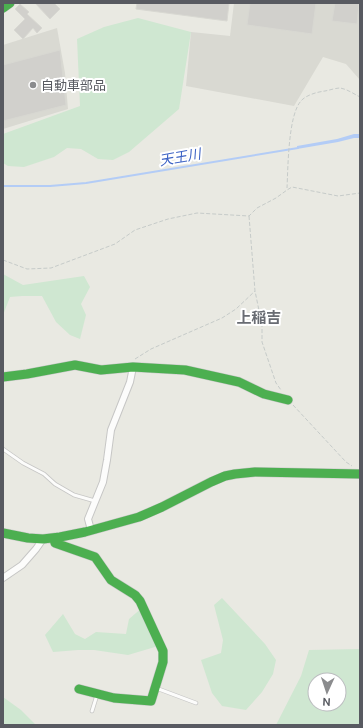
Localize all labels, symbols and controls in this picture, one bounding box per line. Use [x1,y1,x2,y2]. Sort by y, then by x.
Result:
place label: 自動車部品 [41,77,106,94]
marker: 自動車部品 [28,80,38,90]
water label: 天王川 [158,144,204,170]
district label: 上稲吉 [236,308,282,328]
north arrow [307,672,347,712]
text: N [322,695,331,709]

